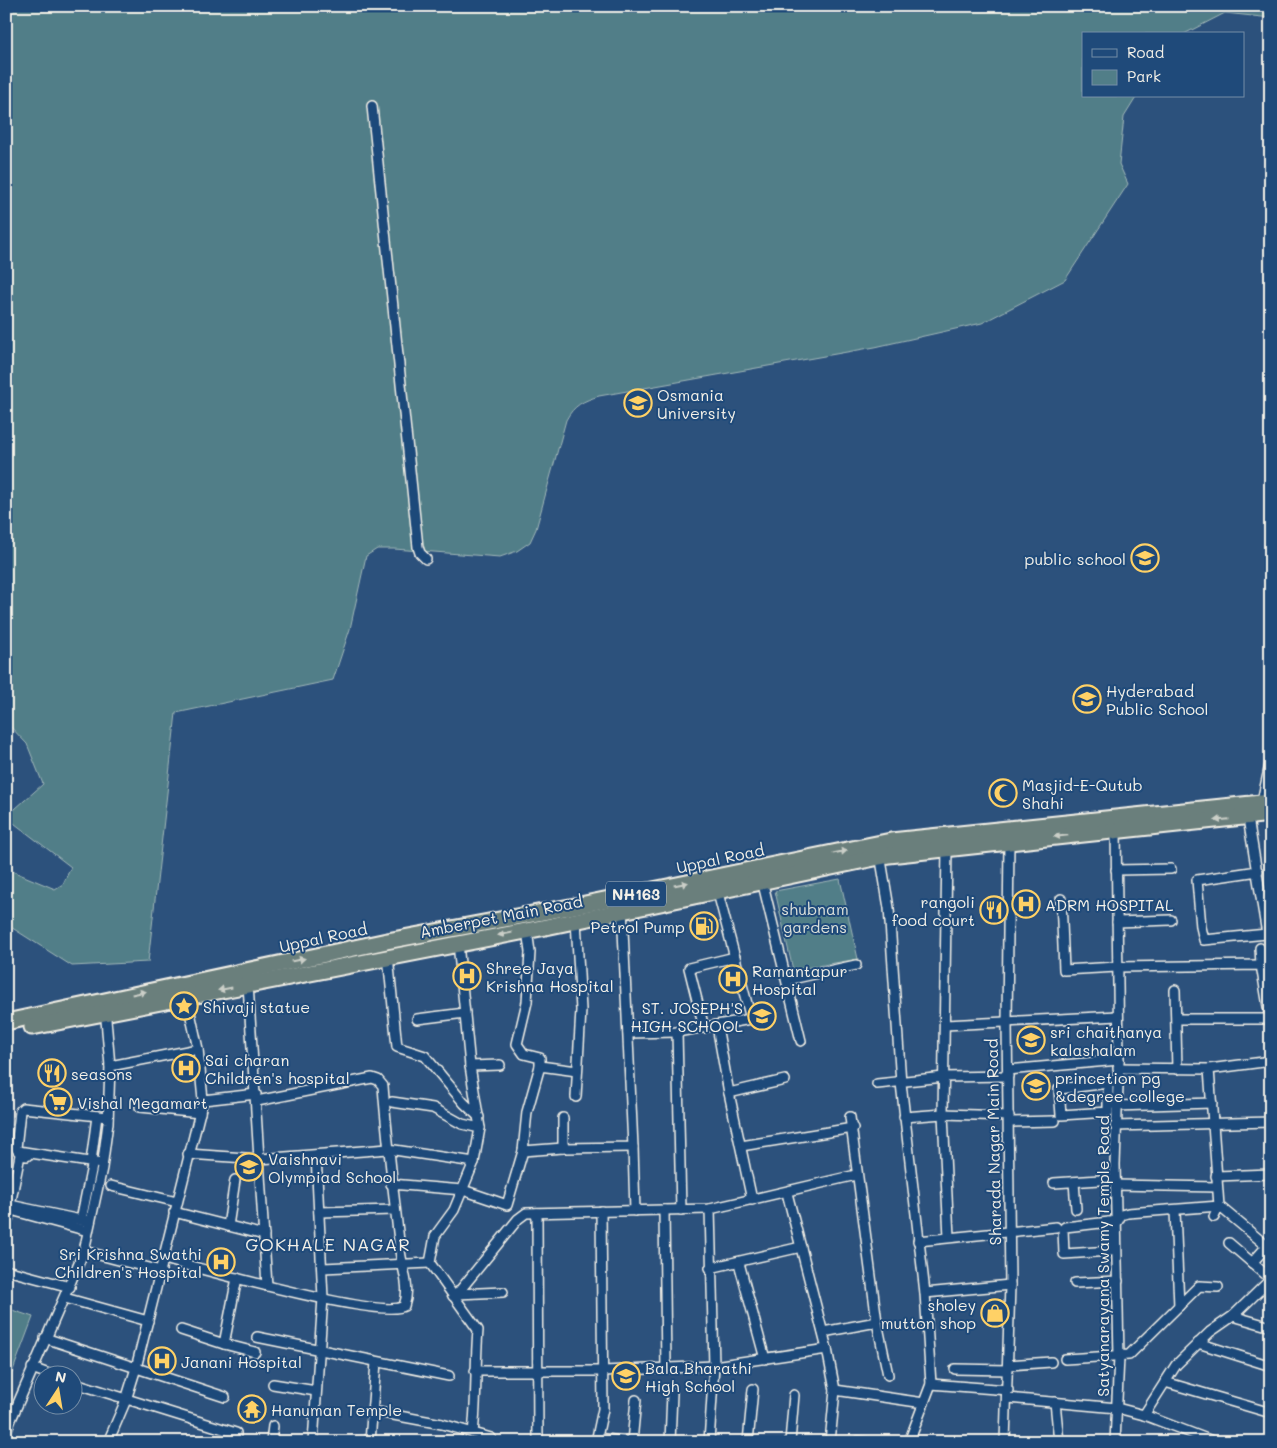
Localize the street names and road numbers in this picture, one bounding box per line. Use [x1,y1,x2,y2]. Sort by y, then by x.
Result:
street label: Uppal Road [674,838,766,878]
road number: NH163 [606,882,666,906]
street label: Amberpet Main Road [418,890,584,942]
street label: Uppal Road [277,917,369,957]
street label: Sharada Nagar Main Road [981,1038,1005,1246]
street label: Satyanarayana Swamy Temple Road [1092,1115,1113,1397]

